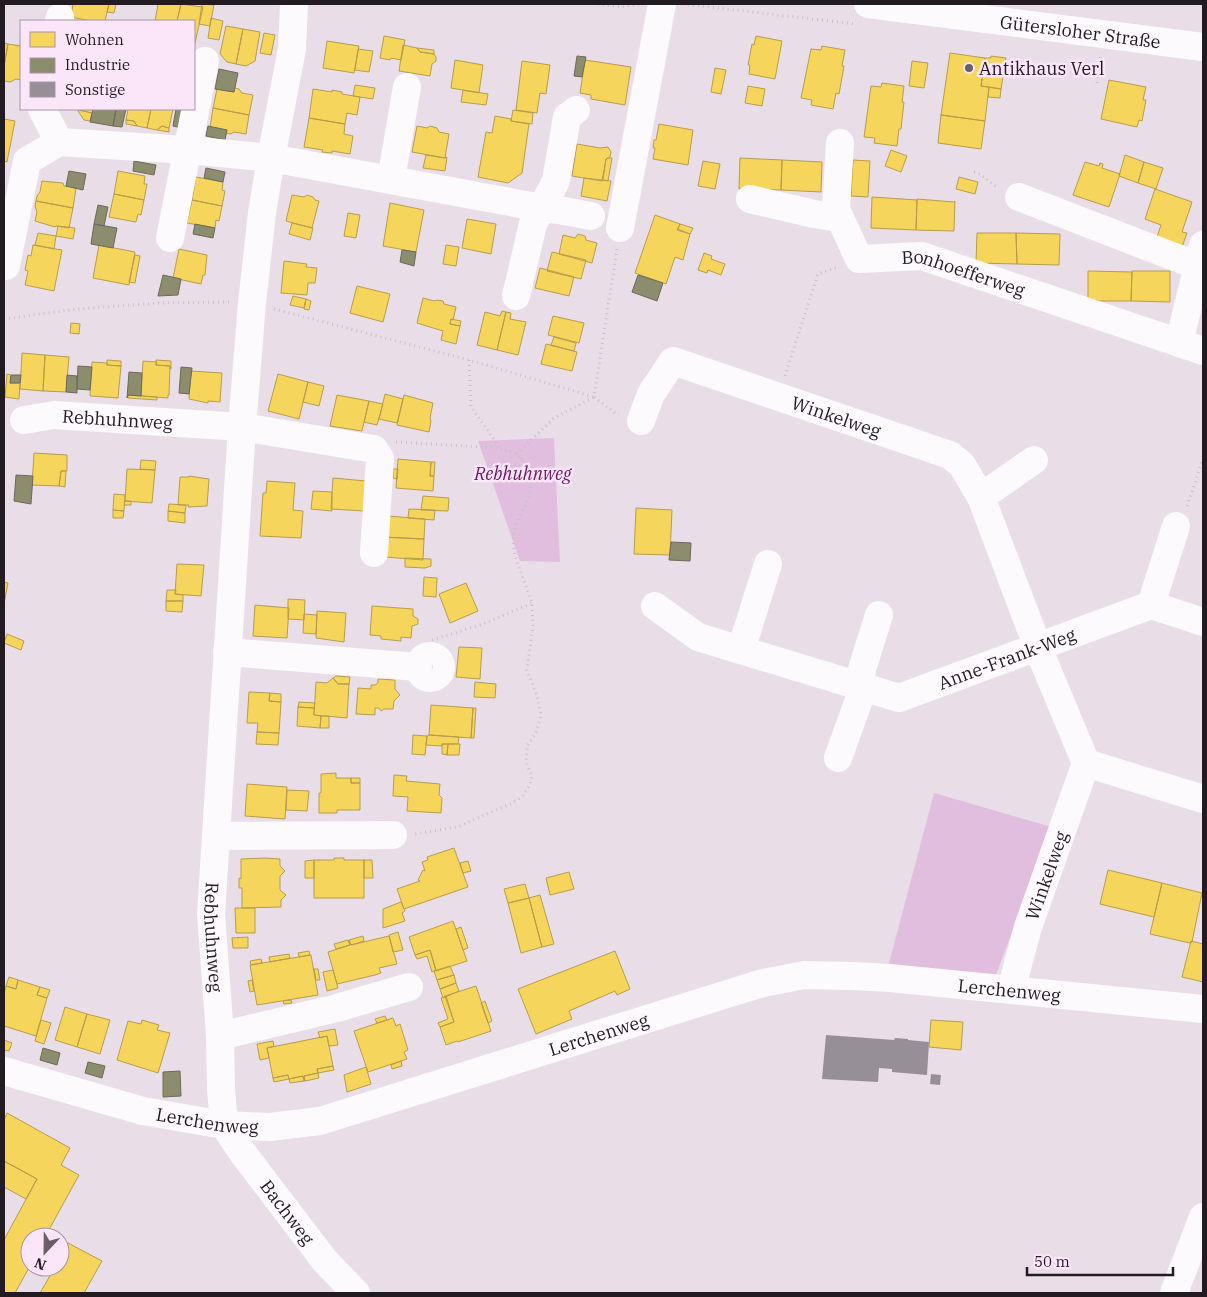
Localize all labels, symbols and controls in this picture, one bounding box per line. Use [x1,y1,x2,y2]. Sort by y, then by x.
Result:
street label: Gütersloher Straße [999,10,1162,53]
legend [20,20,195,110]
text: Wohnen [65,30,124,49]
text: Industrie [65,55,130,74]
place label: Antikhaus Verl [979,57,1104,80]
marker: Antikhaus Verl [963,62,975,74]
text: Sonstige [65,80,125,99]
street label: Bonhoefferweg [901,244,1028,302]
street label: Winkelweg [789,391,884,442]
street label: Rebhuhnweg [62,404,174,434]
park label: Rebhuhnweg [473,462,572,485]
street label: Anne-Frank-Weg [935,622,1079,694]
street label: Winkelweg [1020,828,1073,923]
street label: Rebhuhnweg [200,881,228,993]
street label: Lerchenweg [957,973,1062,1006]
street label: Lerchenweg [546,1008,651,1060]
street label: Lerchenweg [155,1102,259,1138]
street label: Bachweg [256,1175,320,1249]
north arrow [20,1227,70,1277]
scale bar [1027,1244,1173,1276]
text: 50 m [1034,1252,1070,1271]
text: N [32,1254,49,1274]

